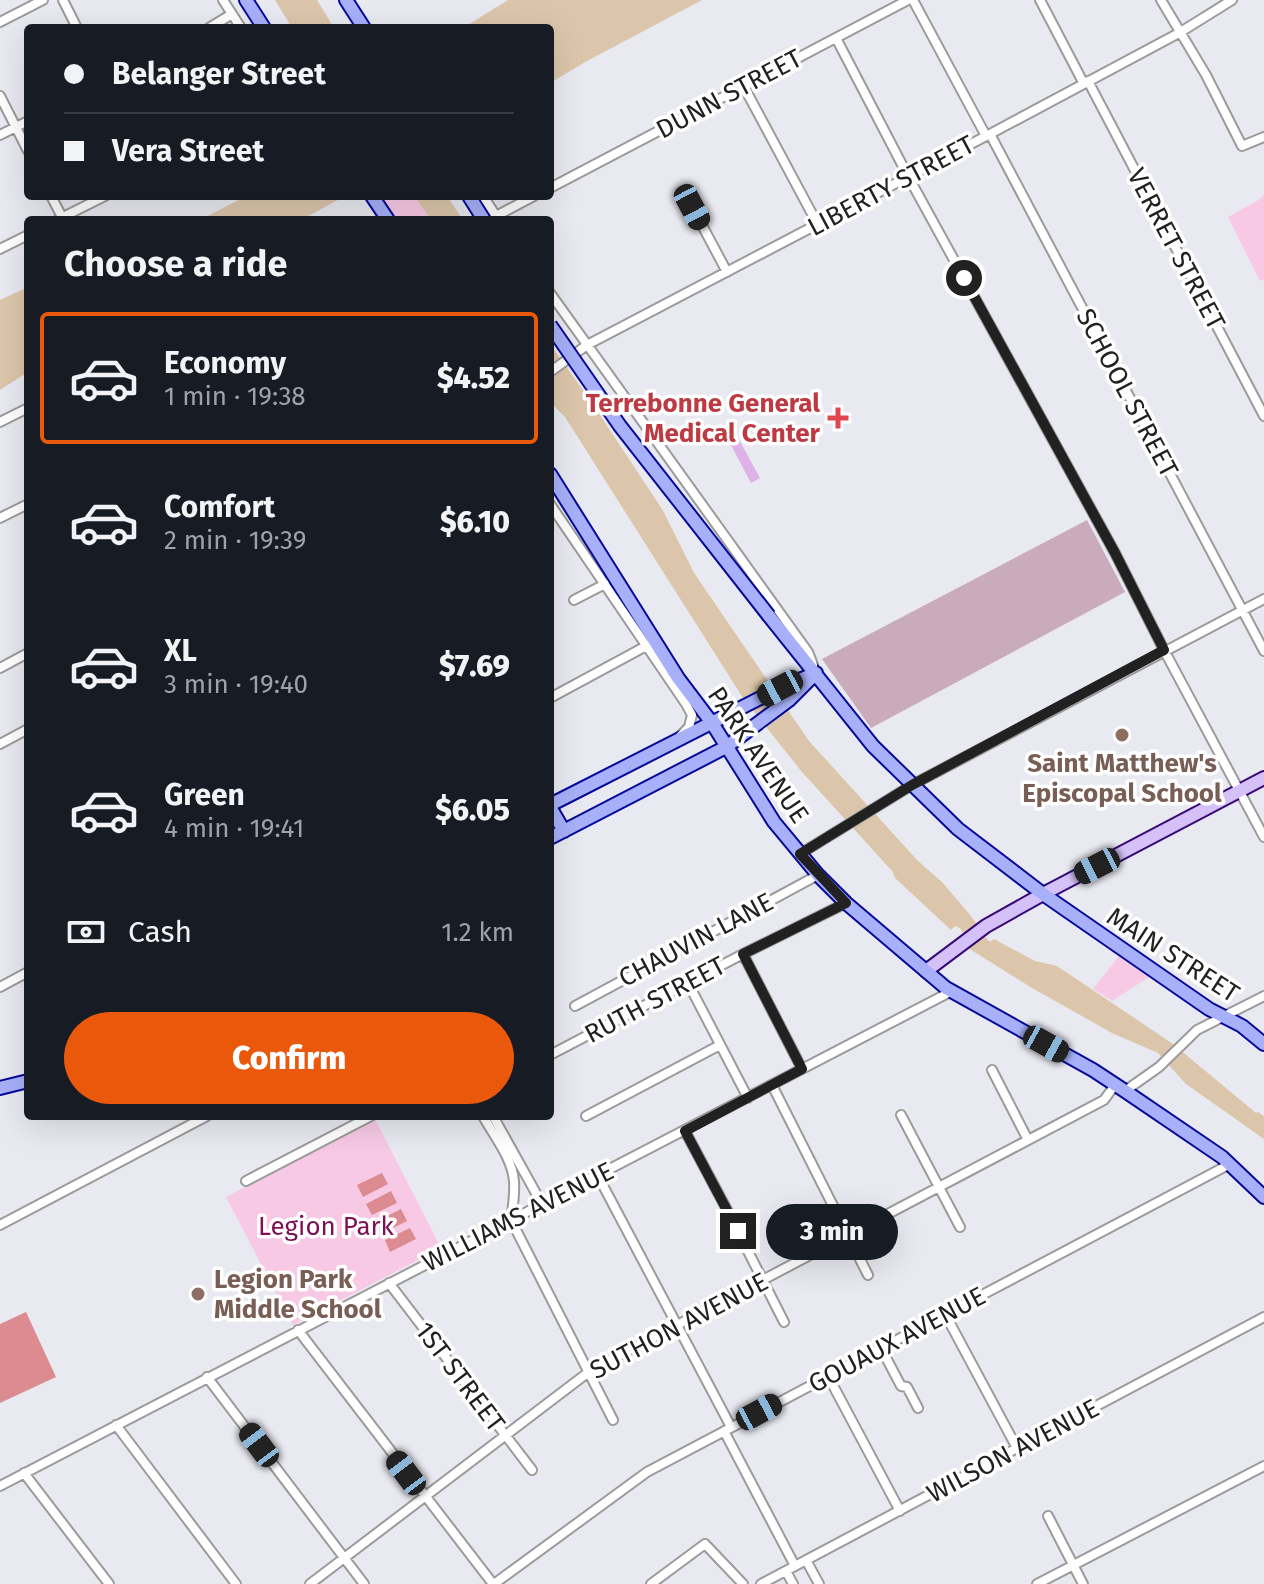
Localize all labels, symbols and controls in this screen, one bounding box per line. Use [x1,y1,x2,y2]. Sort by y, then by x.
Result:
street label: DUNN STREET [651,42,808,145]
text: Belanger Street [112,56,326,92]
street label: LIBERTY STREET [802,129,980,243]
text: Vera Street [112,133,264,169]
street label: VERRET STREET [1121,163,1232,335]
car [670,180,714,234]
text: Choose a ride [64,242,287,286]
route start [946,260,982,296]
street label: SCHOOL STREET [1070,303,1185,483]
icon: car [68,342,140,414]
text: Economy [164,345,286,381]
text: $4.52 [437,360,510,396]
text: 1 min · 19:38 [164,381,306,412]
place label: Terrebonne General Medical Center [586,388,821,449]
marker: Terrebonne General Medical Center [827,407,849,429]
icon: car [68,486,140,558]
text: Comfort [164,489,275,525]
text: $6.10 [440,504,510,540]
text: 2 min · 19:39 [164,525,306,556]
icon: car [68,630,140,702]
text: XL [164,633,197,669]
text: $7.69 [439,648,510,684]
car [753,666,807,710]
text: 3 min · 19:40 [164,669,308,700]
street label: PARK AVENUE [701,681,815,829]
marker: Saint Matthew's Episcopal School [1113,726,1131,744]
place label: Saint Matthew's Episcopal School [1022,748,1222,809]
icon: car [68,774,140,846]
text: Green [164,777,245,813]
text: $6.05 [435,792,510,828]
text: 4 min · 19:41 [164,813,304,844]
car [1070,844,1124,888]
street label: CHAUVIN LANE [614,886,778,994]
street label: MAIN STREET [1101,901,1245,1010]
icon: cash [64,910,108,954]
text: Cash [128,914,192,950]
text: 1.2 km [441,917,514,948]
street label: RUTH STREET [579,950,731,1050]
button: Confirm [64,1012,514,1104]
car [1019,1022,1073,1066]
street label: WILLIAMS AVENUE [417,1155,619,1279]
callout: 3 min [766,1203,898,1259]
park label: Legion Park [258,1211,395,1242]
route end [720,1213,756,1249]
text: 3 min [800,1216,864,1247]
place label: Legion Park Middle School [214,1264,382,1325]
street label: SUTHON AVENUE [585,1266,773,1386]
street label: GOUAUX AVENUE [803,1280,991,1400]
marker: Legion Park Middle School [189,1285,207,1303]
street label: 1ST STREET [409,1316,512,1438]
car [732,1390,786,1434]
street label: WILSON AVENUE [922,1393,1104,1509]
car [235,1419,283,1471]
car [382,1447,430,1499]

